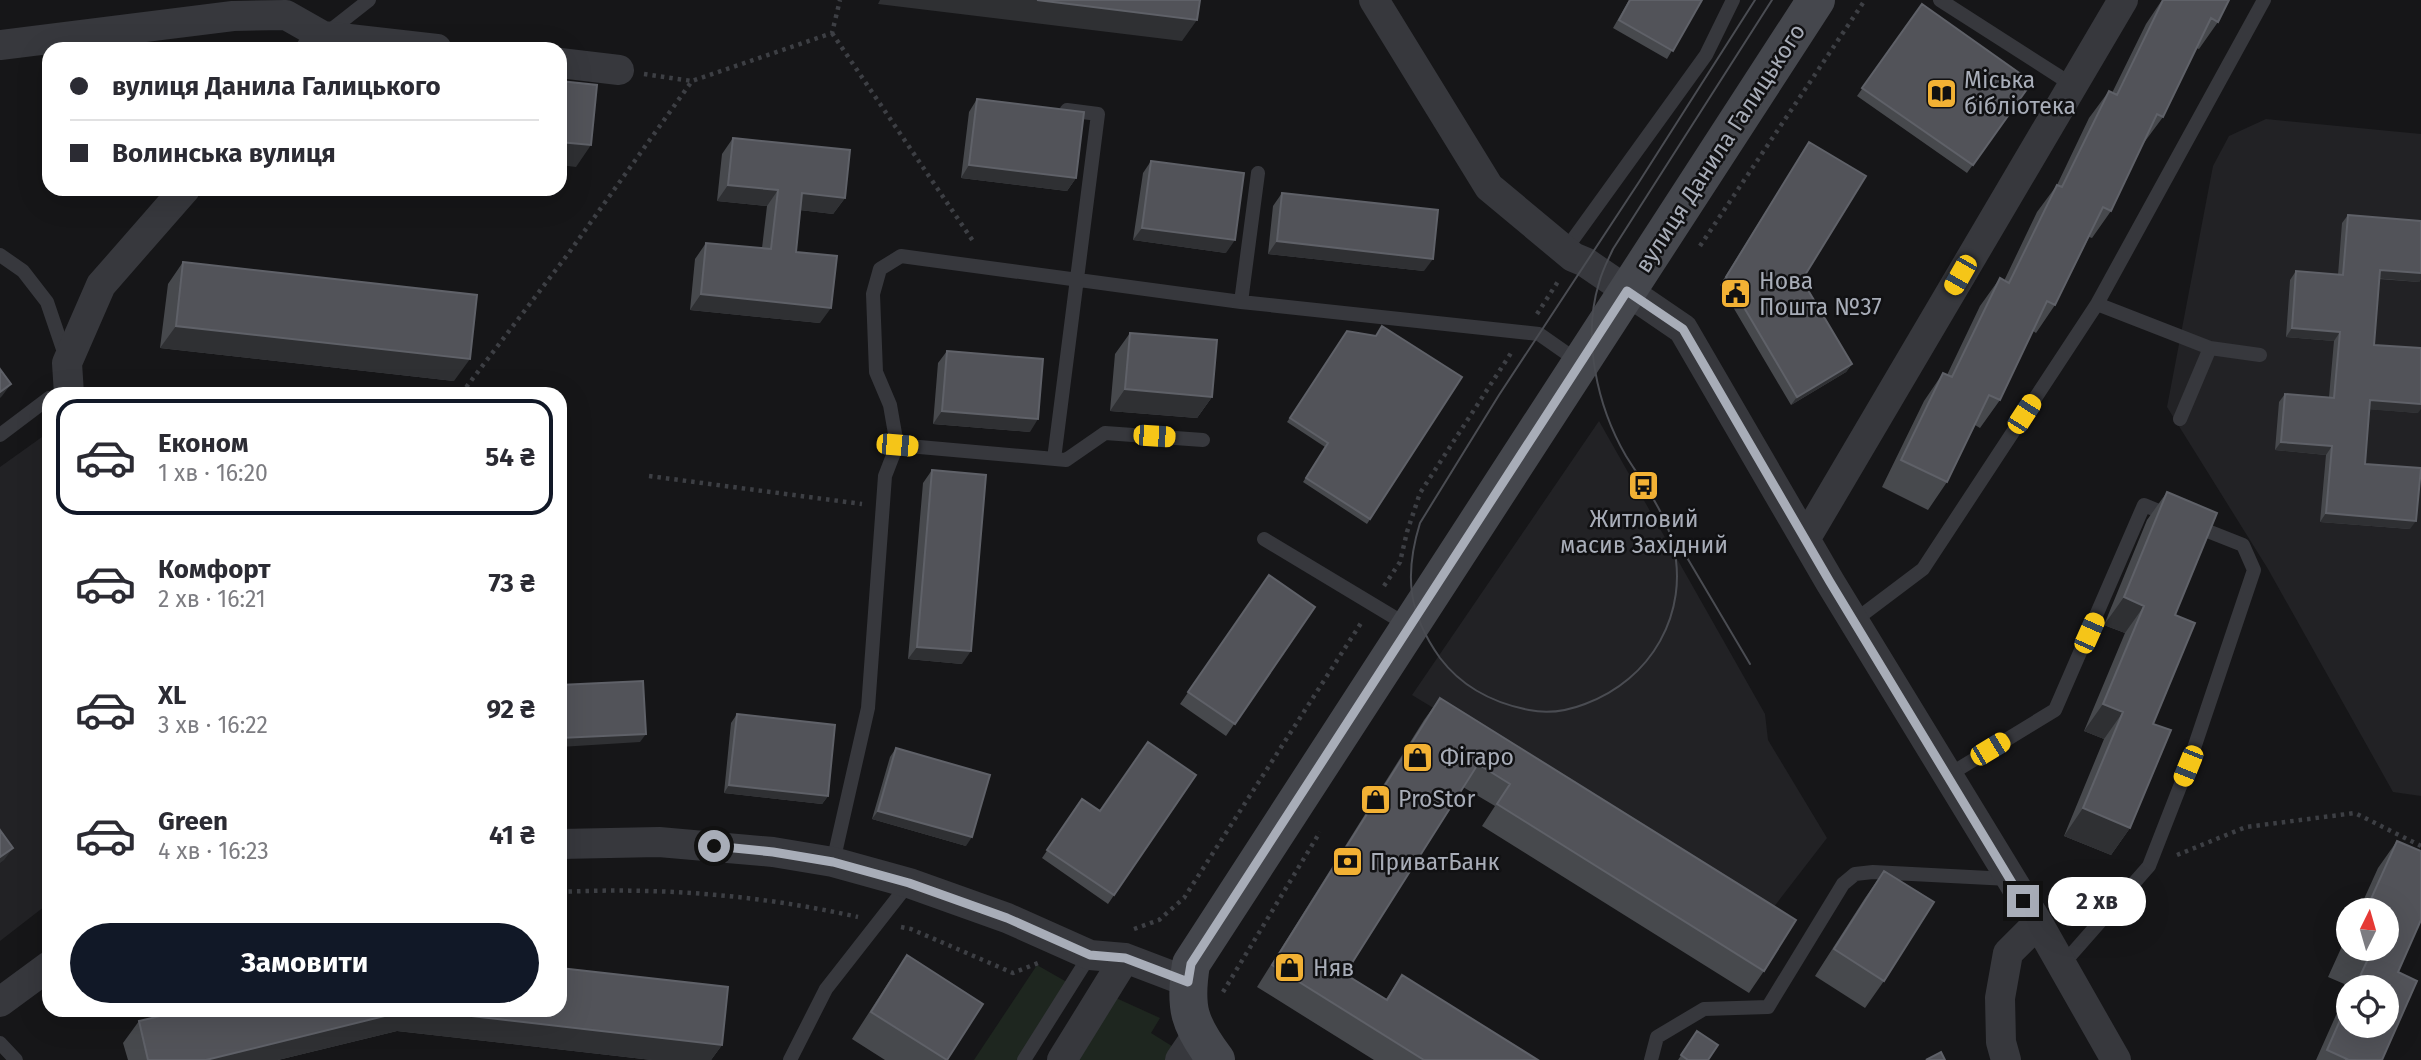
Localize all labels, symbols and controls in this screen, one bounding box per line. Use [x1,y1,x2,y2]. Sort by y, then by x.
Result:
street label: вулиця Данила Галицького [1629,18,1811,278]
place label: Міська бібліотека [1964,66,2076,120]
text: вулиця Данила Галицького [112,71,441,102]
library icon: Міська бібліотека [1924,76,1958,110]
text: Волинська вулиця [112,138,336,169]
car [1941,252,1980,298]
place label: Нова Пошта №37 [1759,267,1882,321]
public building icon: Нова Пошта №37 [1719,277,1753,311]
car [2004,391,2045,437]
car [1133,424,1176,448]
icon: car [74,426,137,489]
text: Економ [158,428,248,459]
car [876,433,919,457]
text: 54 ₴ [485,442,535,473]
text: 1 хв · 16:20 [158,459,268,487]
bus stop icon: Житловий масив Західний [1627,468,1661,502]
place label: Житловий масив Західний [1560,505,1728,559]
icon: car [74,552,137,615]
text: Комфорт [158,554,271,585]
text: 73 ₴ [488,568,535,599]
text: 2 хв · 16:21 [158,585,266,613]
car [2071,610,2108,656]
icon: car [74,678,137,741]
text: XL [158,680,186,711]
text: 92 ₴ [486,694,535,725]
text: 3 хв · 16:22 [158,711,268,739]
car [1967,729,2014,769]
shop icon: Фігаро [1400,740,1434,774]
place label: Фігаро [1440,743,1514,771]
car [2171,743,2206,789]
shop icon: ProStor [1358,782,1392,816]
place label: ProStor [1398,785,1475,813]
icon: car [74,804,137,867]
text: Green [158,806,228,837]
text: 41 ₴ [489,820,535,851]
route start [698,830,730,862]
text: 4 хв · 16:23 [158,837,269,865]
bank icon: ПриватБанк [1330,845,1364,879]
place label: ПриватБанк [1370,848,1500,876]
callout: 2 хв [2048,876,2146,926]
route end [2007,885,2039,917]
text: 2 хв [2076,887,2118,915]
north arrow [2336,898,2399,961]
map controls [2336,898,2399,1038]
button: Замовити [70,923,539,1003]
shop icon: Няв [1273,951,1307,985]
place label: Няв [1313,954,1354,982]
button: locate [2336,975,2399,1038]

